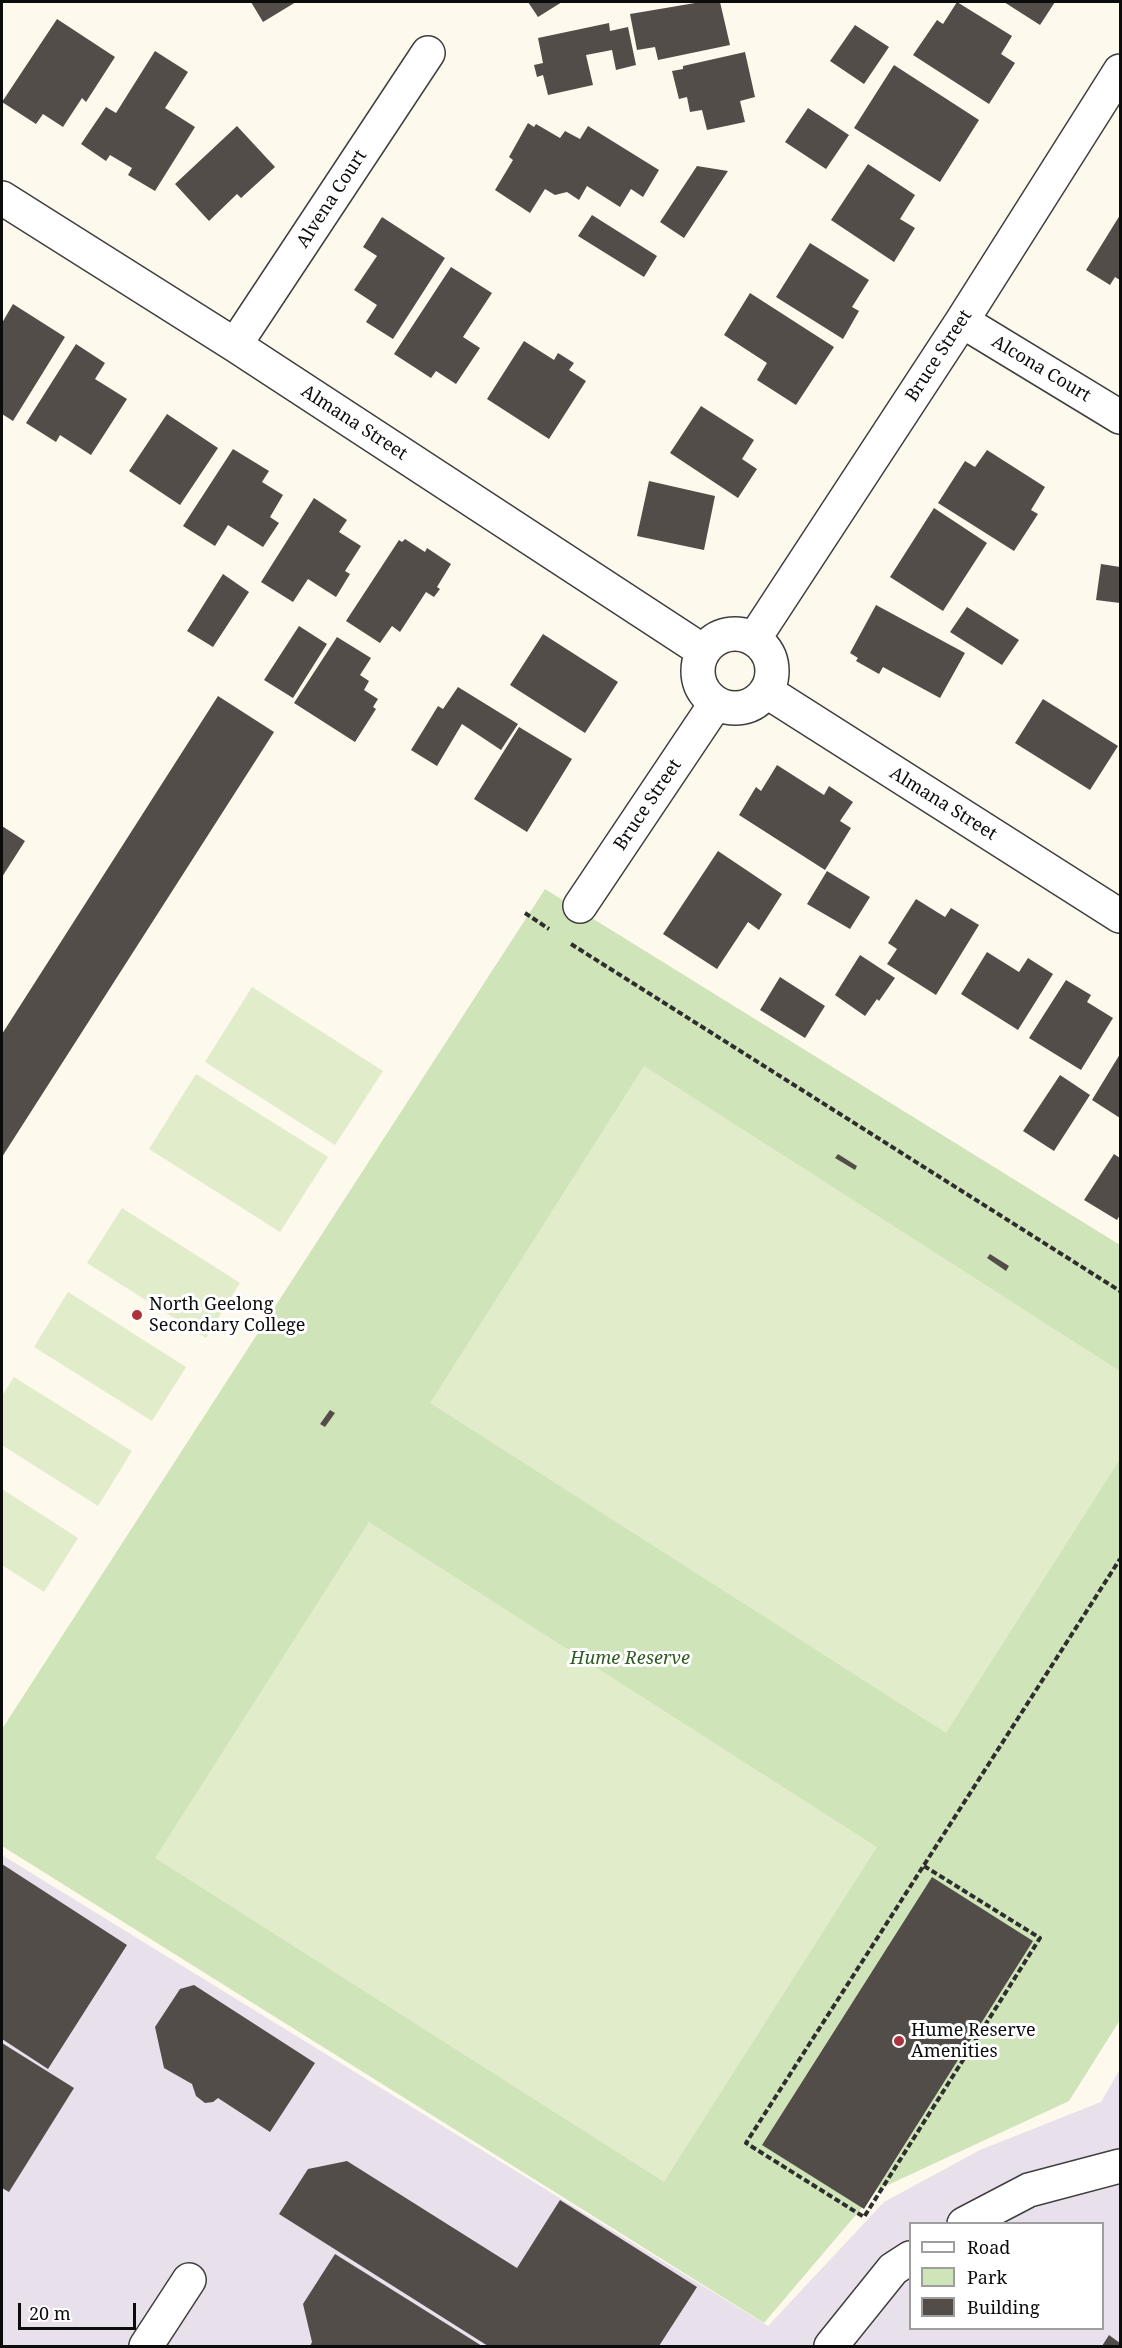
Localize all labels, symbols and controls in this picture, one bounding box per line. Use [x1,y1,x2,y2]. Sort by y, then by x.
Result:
street label: Alvena Court [292,146,372,252]
street label: Bruce Street [901,306,977,406]
street label: Alcona Court [988,331,1094,407]
street label: Almana Street [297,381,411,465]
street label: Bruce Street [610,755,686,855]
street label: Almana Street [886,763,1000,845]
place label: North Geelong Secondary College [149,1294,305,1336]
marker: North Geelong Secondary College [130,1308,144,1322]
park label: Hume Reserve [570,1648,690,1670]
place label: Hume Reserve Amenities [911,2020,1036,2062]
marker: Hume Reserve Amenities [892,2034,906,2048]
legend [909,2222,1104,2330]
text: Road [967,2235,1010,2259]
text: Park [967,2265,1007,2289]
scale bar [21,2291,140,2329]
text: Building [967,2295,1040,2319]
text: 20 m [29,2301,71,2325]

